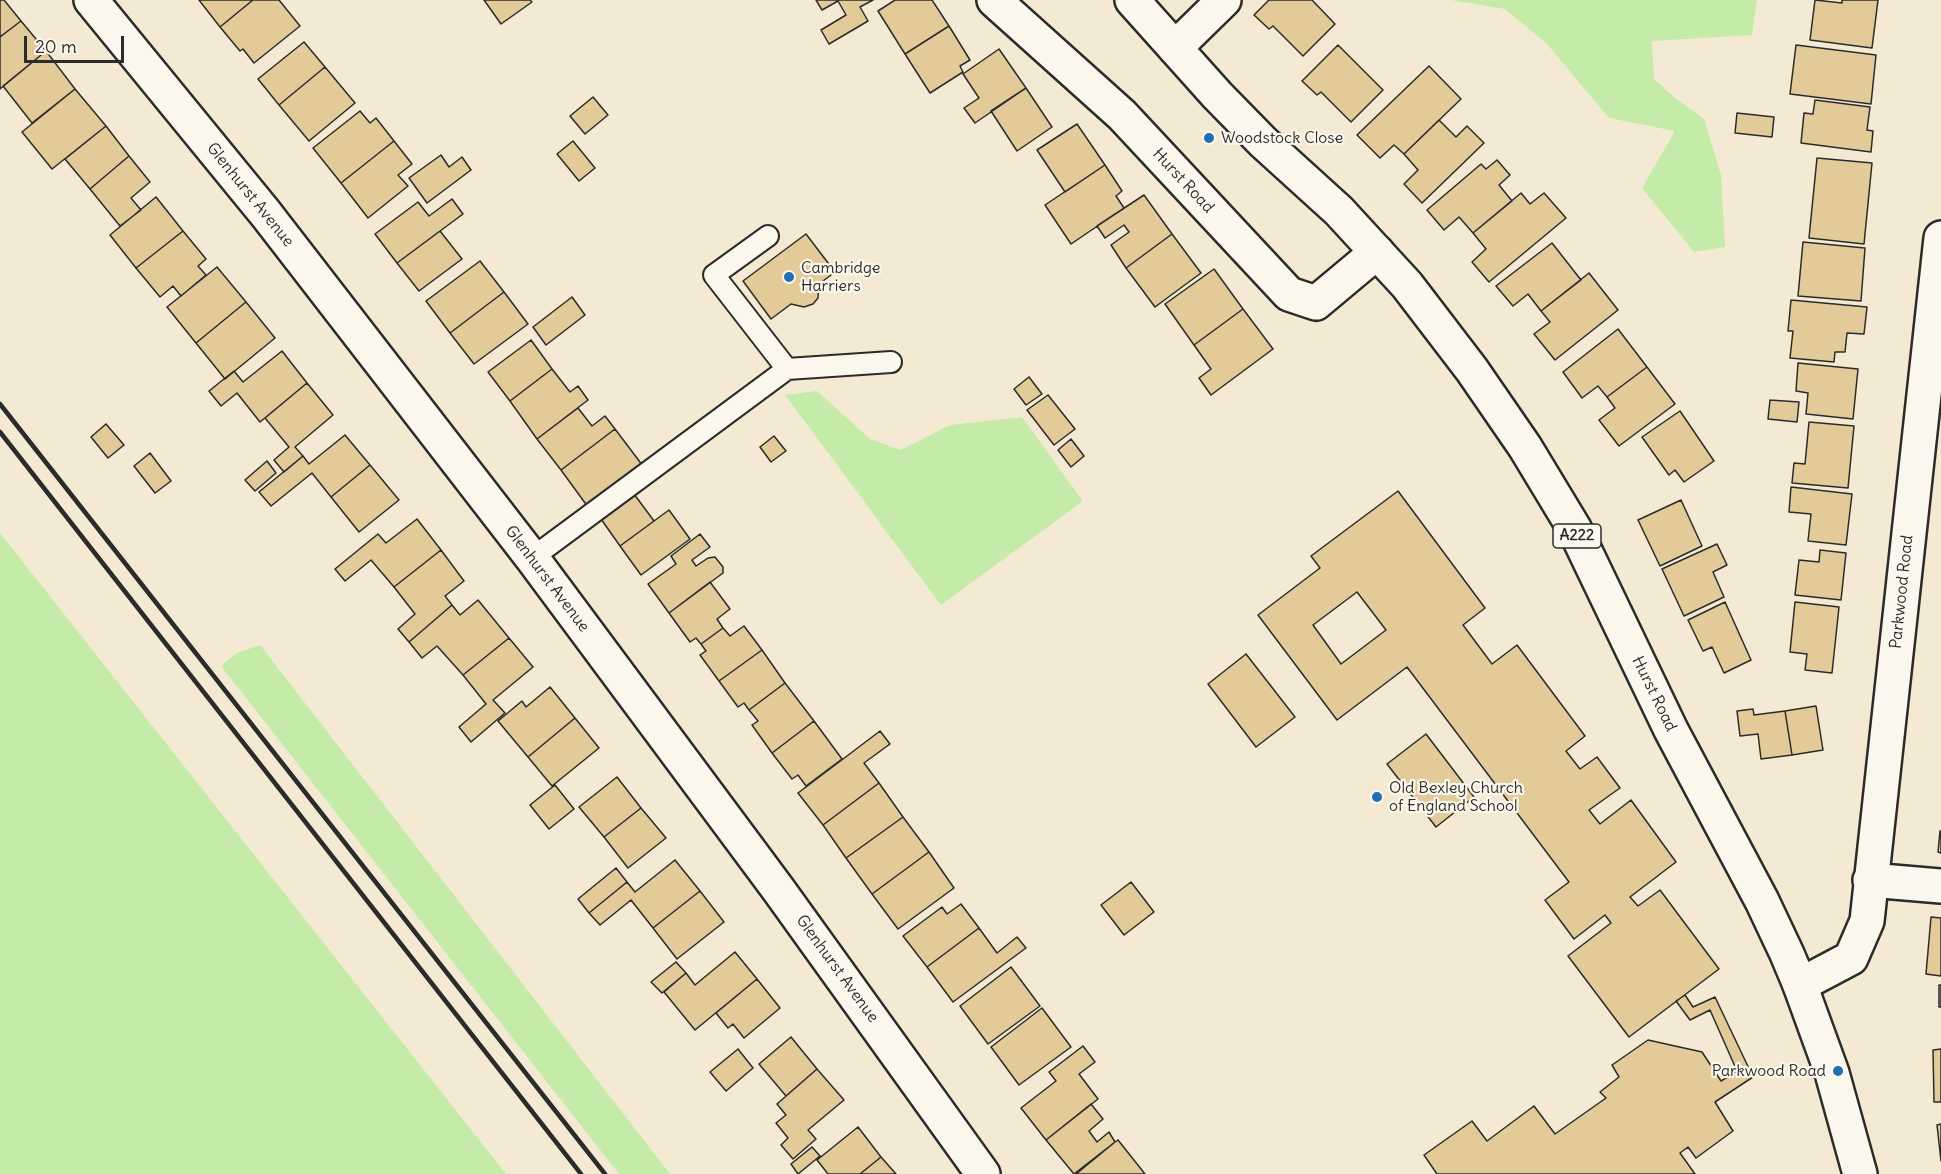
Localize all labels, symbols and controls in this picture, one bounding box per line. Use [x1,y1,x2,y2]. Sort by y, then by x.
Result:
scale bar [27,24,128,62]
text: 20 m [35,35,77,58]
place label: Woodstock Close [1221,128,1343,148]
marker: Woodstock Close [1202,131,1216,145]
street label: Glenhurst Avenue [202,139,298,251]
street label: Hurst Road [1148,145,1218,217]
place label: Cambridge Harriers [801,258,880,296]
marker: Cambridge Harriers [782,270,796,284]
street label: Glenhurst Avenue [501,522,593,636]
road number: A222 [1553,524,1601,548]
street label: Parkwood Road [1886,534,1918,650]
street label: Hurst Road [1628,653,1680,735]
place label: Old Bexley Church of England School [1389,778,1523,816]
marker: Old Bexley Church of England School [1370,790,1384,804]
street label: Glenhurst Avenue [792,912,882,1026]
place label: Parkwood Road [1712,1061,1826,1081]
marker: Parkwood Road [1831,1064,1845,1078]

